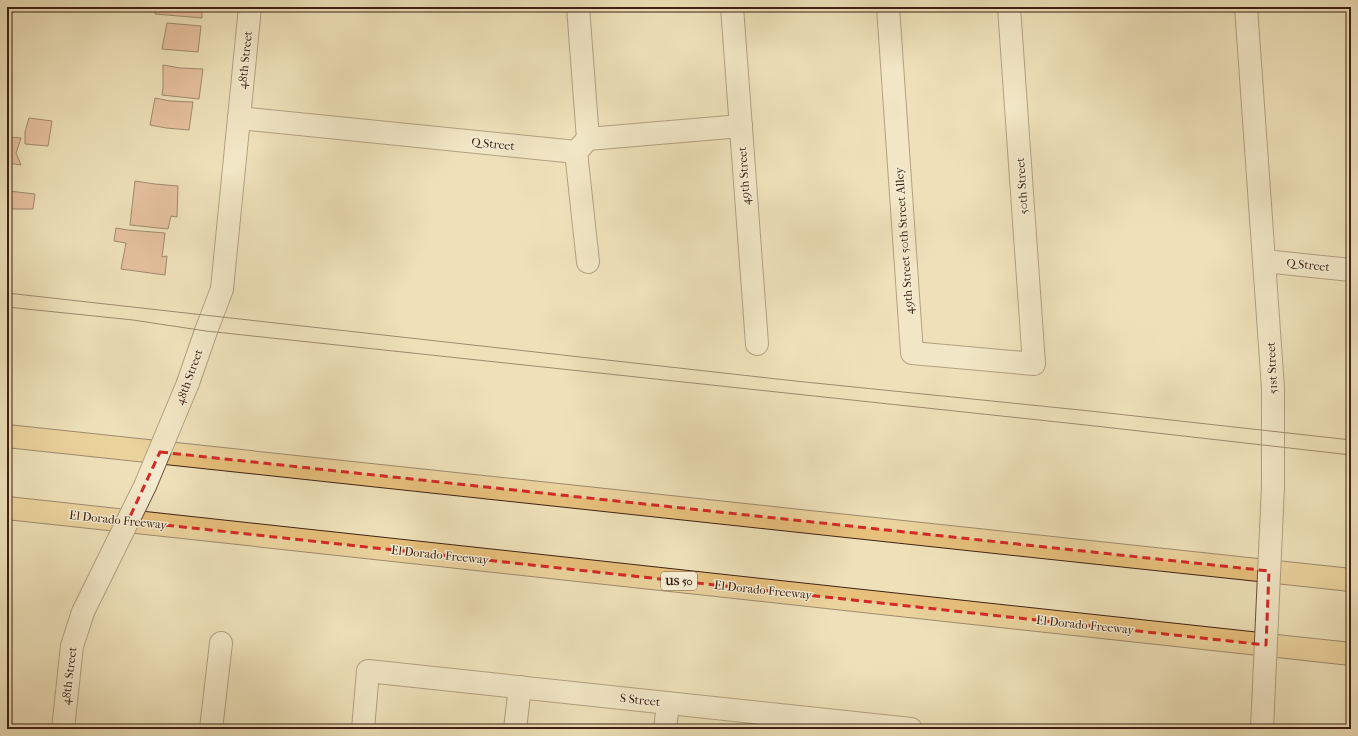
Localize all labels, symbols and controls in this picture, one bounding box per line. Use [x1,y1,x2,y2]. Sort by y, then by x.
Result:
street label: 48th Street [235,30,255,90]
street label: Q Street [471,135,516,153]
street label: 49th Street [735,146,753,206]
street label: 50th Street [1013,156,1031,215]
street label: 49th Street 50th Street Alley [892,166,916,315]
street label: Q Street [1286,256,1331,274]
street label: 51st Street [1264,341,1280,395]
street label: 48th Street [172,347,206,407]
street label: El Dorado Freeway [69,508,168,532]
street label: El Dorado Freeway [391,543,490,567]
road number: US 50 [661,572,697,590]
street label: El Dorado Freeway [714,578,813,602]
street label: El Dorado Freeway [1036,613,1135,637]
street label: 48th Street [58,645,80,706]
street label: S Street [619,691,662,709]

